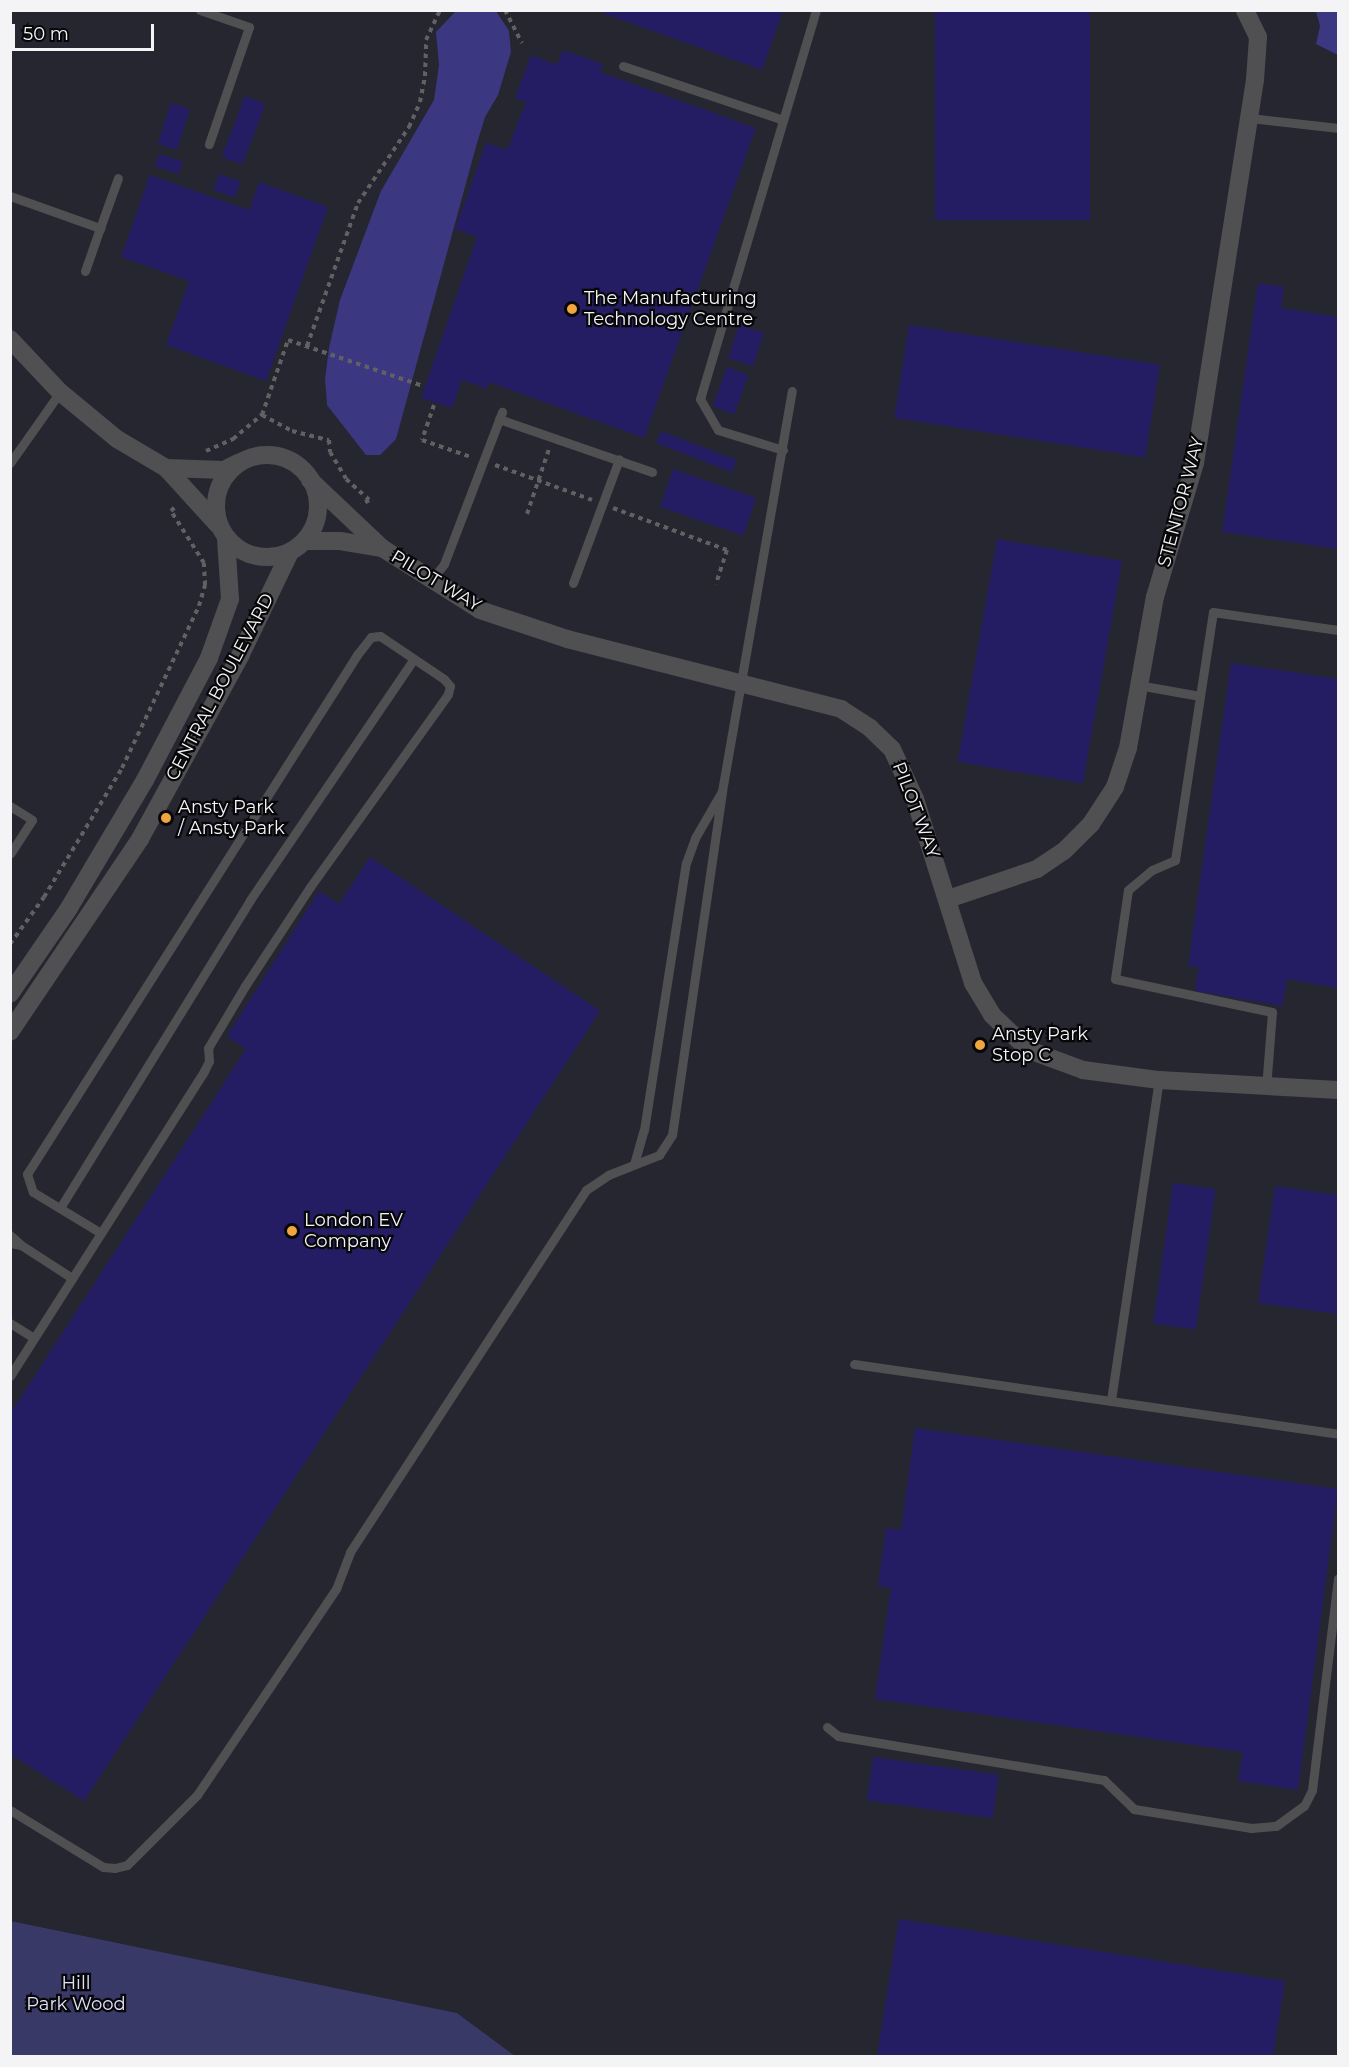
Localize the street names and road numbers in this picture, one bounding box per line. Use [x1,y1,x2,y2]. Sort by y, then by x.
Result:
street label: STENTOR WAY [1153,435,1209,569]
street label: PILOT WAY [387,546,485,616]
street label: CENTRAL BOULEVARD [161,590,279,784]
street label: PILOT WAY [888,759,944,861]

